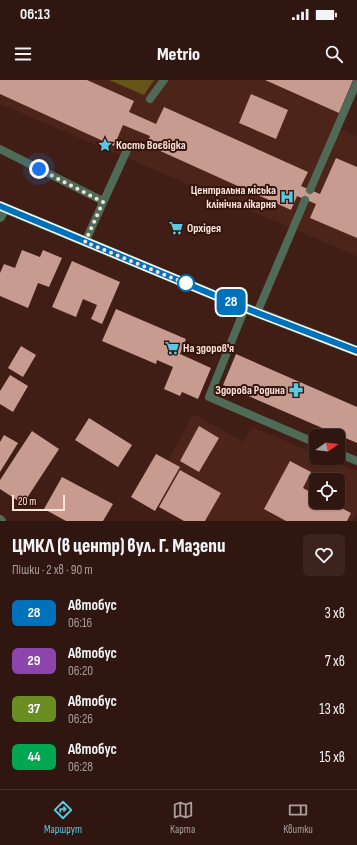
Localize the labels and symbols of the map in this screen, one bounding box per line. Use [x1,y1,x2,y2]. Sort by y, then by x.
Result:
place icon: Кость Воєвідка [97,137,113,153]
place label: Кость Воєвідка [116,138,186,153]
your location [29,159,49,179]
place label: Центральна міська клінічна лікарня [191,183,276,212]
hospital icon: Центральна міська клінічна лікарня [279,189,295,205]
supermarket icon: Орхідея [168,220,184,236]
place label: Орхідея [187,221,221,236]
unlabelled marker [177,274,195,292]
line badge: 28 [213,289,249,315]
supermarket icon: На здоров'я [164,340,180,356]
place label: На здоров'я [183,341,234,356]
pharmacy icon: Здорова Родина [288,382,304,398]
place label: Здорова Родина [215,383,285,398]
north arrow [309,429,345,465]
scale bar [12,493,65,512]

